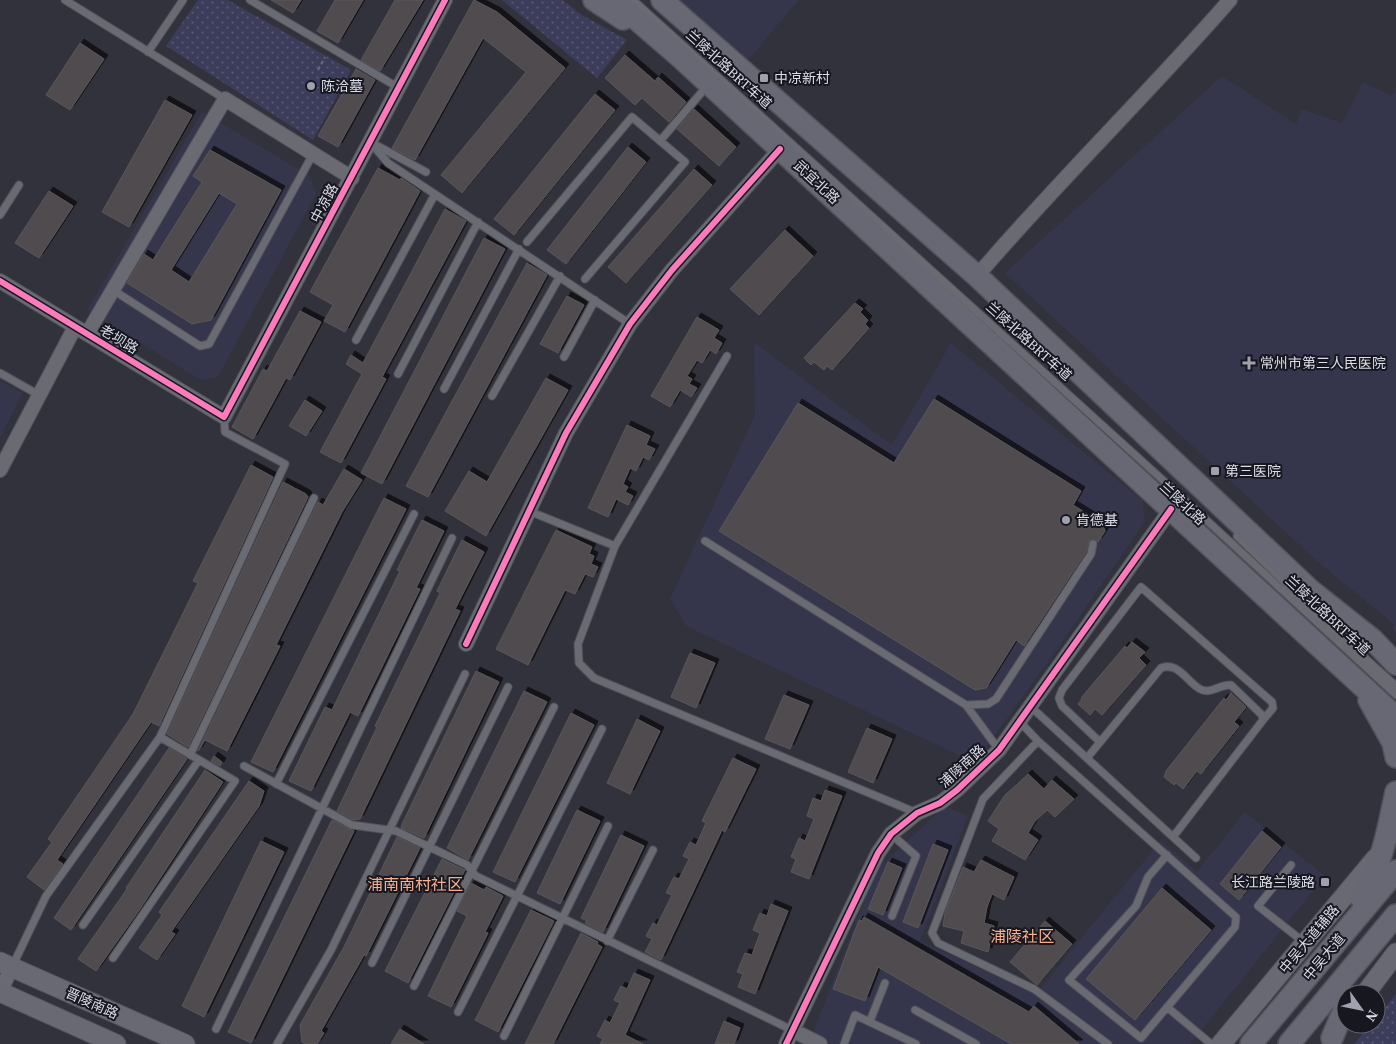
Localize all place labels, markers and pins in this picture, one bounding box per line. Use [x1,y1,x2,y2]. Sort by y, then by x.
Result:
place label: 中凉新村 [774,68,830,88]
marker: 中凉新村 [758,72,770,84]
place label: 陈洽墓 [321,76,363,96]
marker: 陈洽墓 [305,80,317,92]
place label: 常州市第三人民医院 [1260,353,1386,373]
marker: 常州市第三人民医院 [1242,356,1256,370]
place label: 第三医院 [1225,461,1281,481]
marker: 第三医院 [1209,465,1221,477]
place label: 肯德基 [1076,510,1118,530]
marker: 肯德基 [1060,514,1072,526]
place label: 长江路兰陵路 [1231,872,1315,892]
marker: 长江路兰陵路 [1319,876,1331,888]

